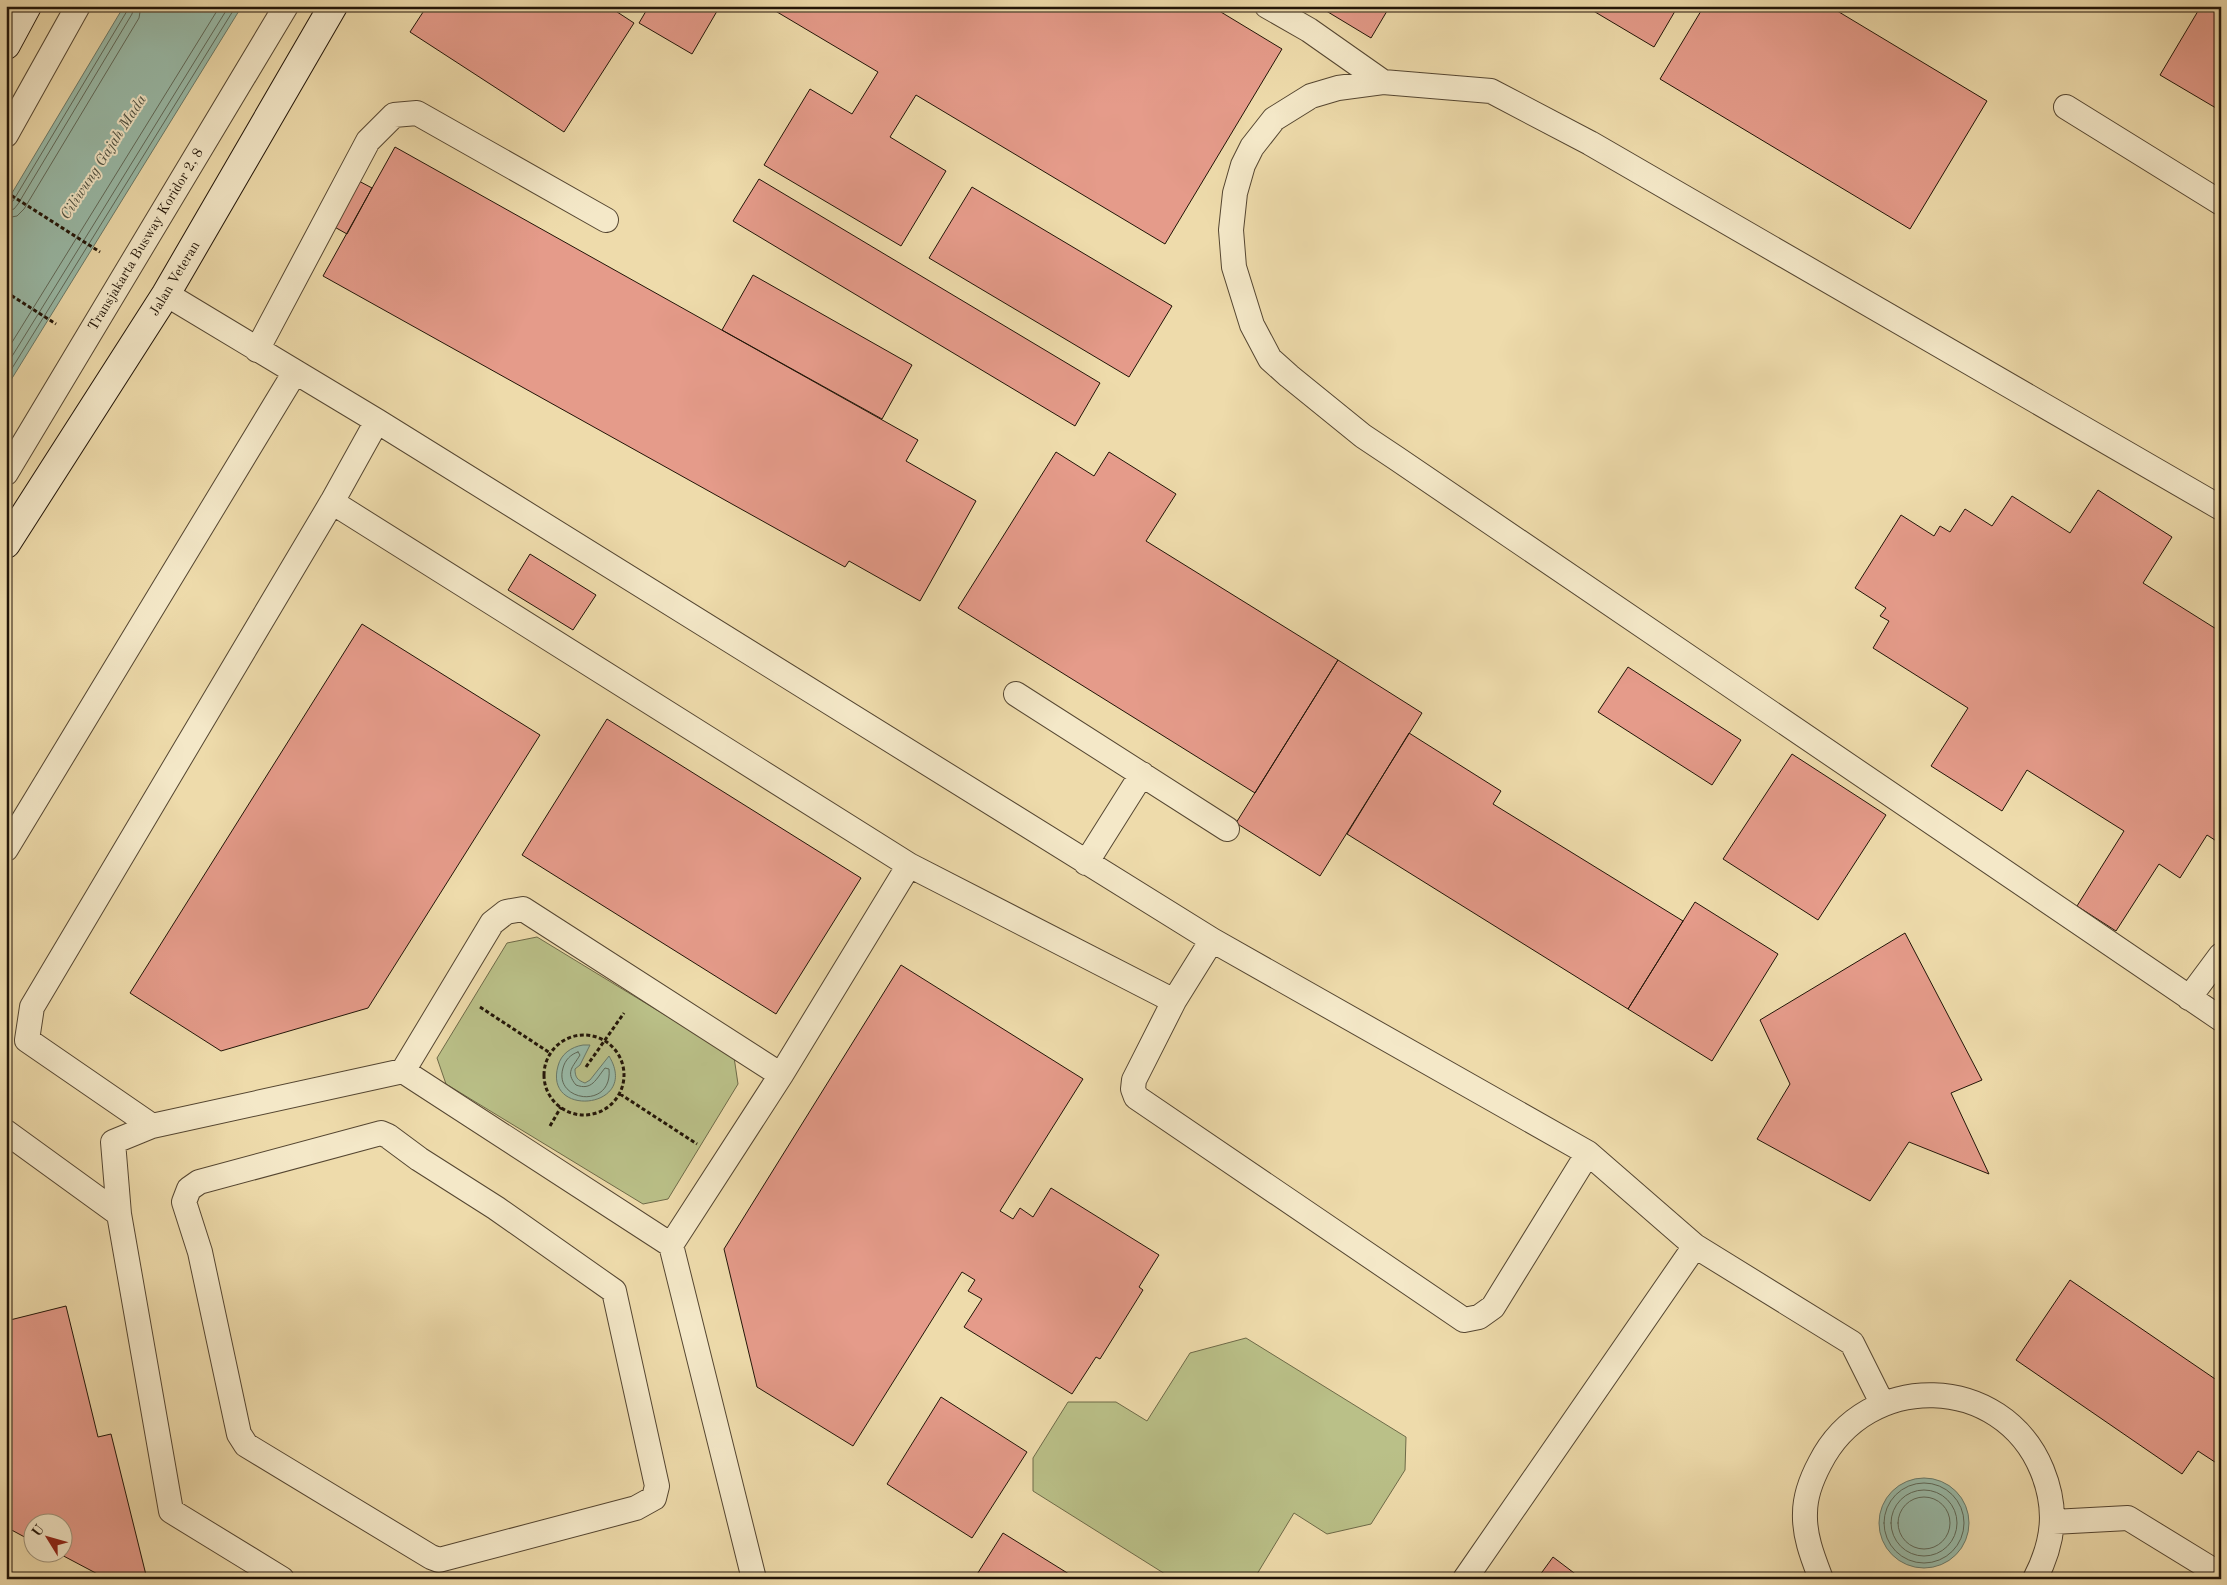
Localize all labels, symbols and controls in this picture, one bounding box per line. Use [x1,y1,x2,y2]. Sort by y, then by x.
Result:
water label: Ciliwung Gajah Mada [58,93,150,223]
street label: Transjakarta Busway Koridor 2, 8 [86,146,206,333]
street label: Jalan Veteran [147,238,203,318]
north arrow [22,1512,72,1562]
text: U [29,1522,47,1539]

